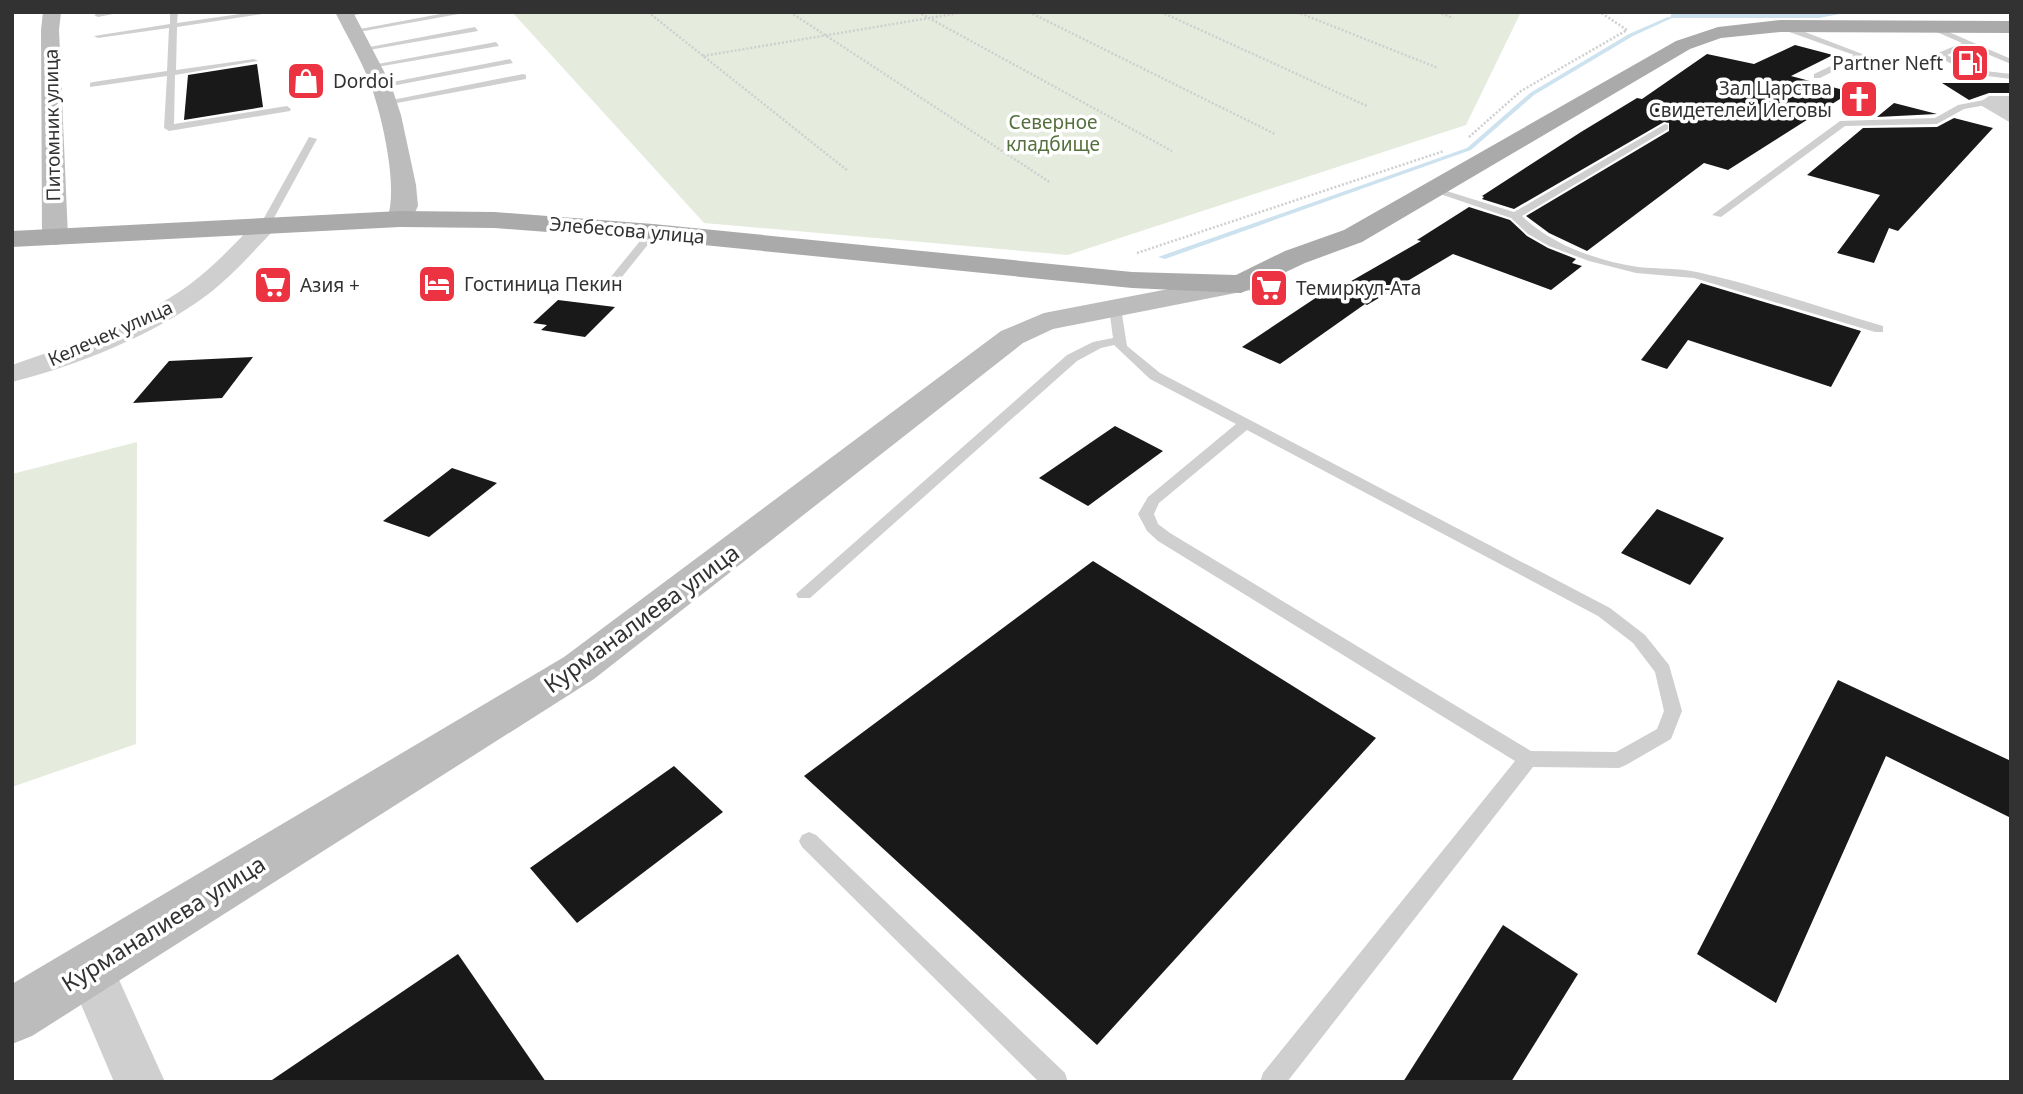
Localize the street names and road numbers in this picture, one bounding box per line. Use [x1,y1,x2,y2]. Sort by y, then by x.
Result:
street label: Питомник улица [38,48,66,202]
street label: Элебесова улица [548,210,706,250]
street label: Келечек улица [44,294,176,372]
street label: Курманалиева улица [537,536,745,700]
street label: Курманалиева улица [55,847,271,999]

